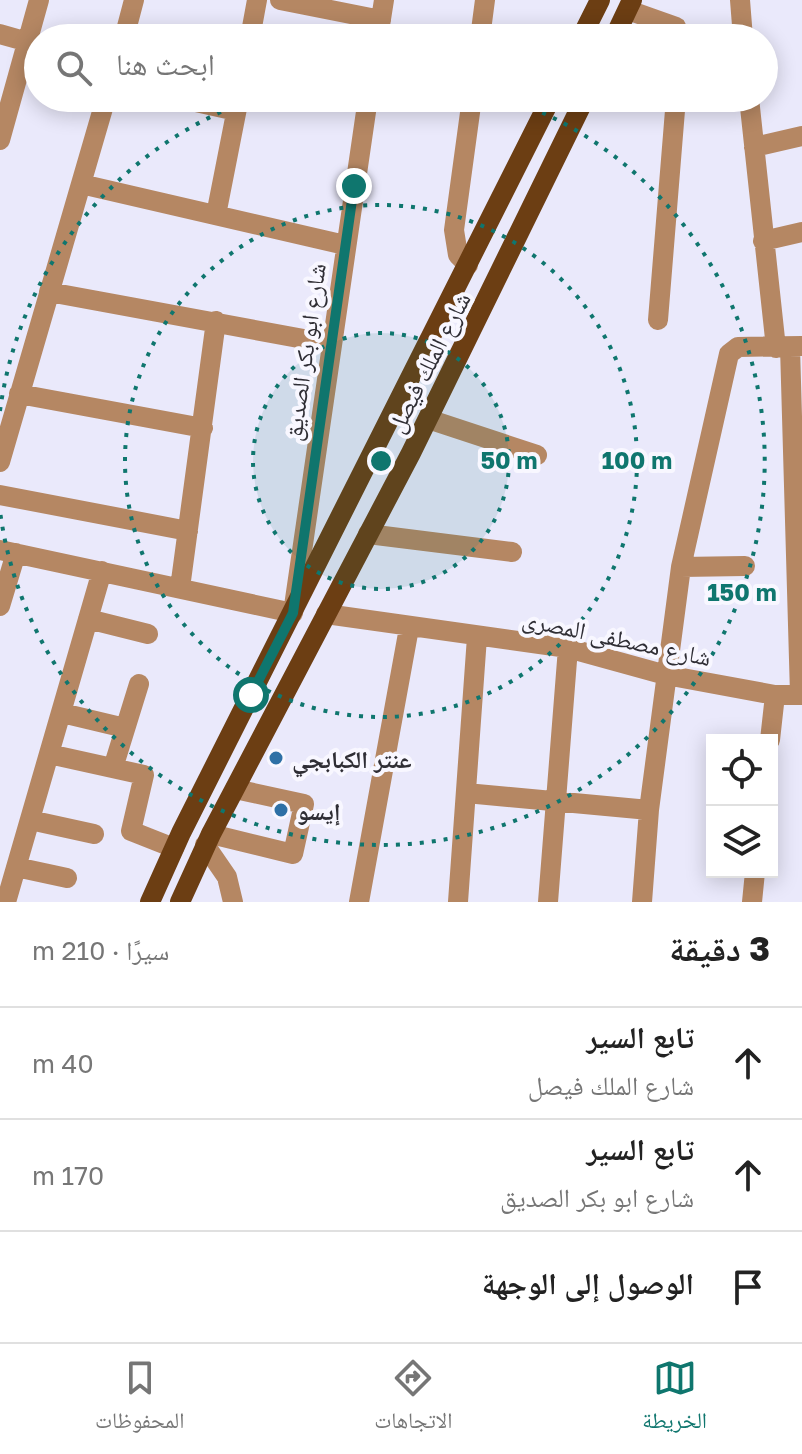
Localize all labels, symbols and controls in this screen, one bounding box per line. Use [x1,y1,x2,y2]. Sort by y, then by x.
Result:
search box [24,24,778,112]
icon: search [52,46,96,90]
text: ابحث هنا [116,46,215,82]
route end [336,168,372,204]
street label: شارع ابو بكر الصديق [277,261,333,443]
street label: شارع الملك فيصل [380,287,478,438]
text: 50 m [480,445,538,474]
text: 100 m [602,445,672,474]
centre of rings [367,447,395,475]
text: 150 m [707,577,777,606]
street label: شارع مصطفى المصرى [520,603,714,673]
route start [233,677,269,713]
map controls [706,734,778,878]
button: locate [706,734,778,806]
place label: عنتر الكبابجي [292,744,412,778]
marker: عنتر الكبابجي [267,749,285,767]
place label: إيسو [297,796,341,826]
marker: إيسو [272,801,290,819]
button: layers [706,806,778,878]
text: 3 دقيقة [669,928,770,968]
text: سيرًا · 210 m [32,935,169,966]
text: تابع السير [586,1019,694,1055]
icon: ahead [726,1041,770,1085]
text: 40 m [32,1048,94,1079]
text: شارع الملك فيصل [528,1070,694,1101]
text: تابع السير [586,1131,694,1167]
icon: ahead [726,1153,770,1197]
text: 170 m [32,1160,104,1191]
text: شارع ابو بكر الصديق [500,1182,694,1213]
text: الوصول إلى الوجهة [482,1265,694,1301]
icon: arrive [726,1265,770,1309]
tab: المحفوظات [95,1356,184,1442]
tab: الاتجاهات [374,1356,452,1442]
tab: الخريطة [642,1356,707,1442]

